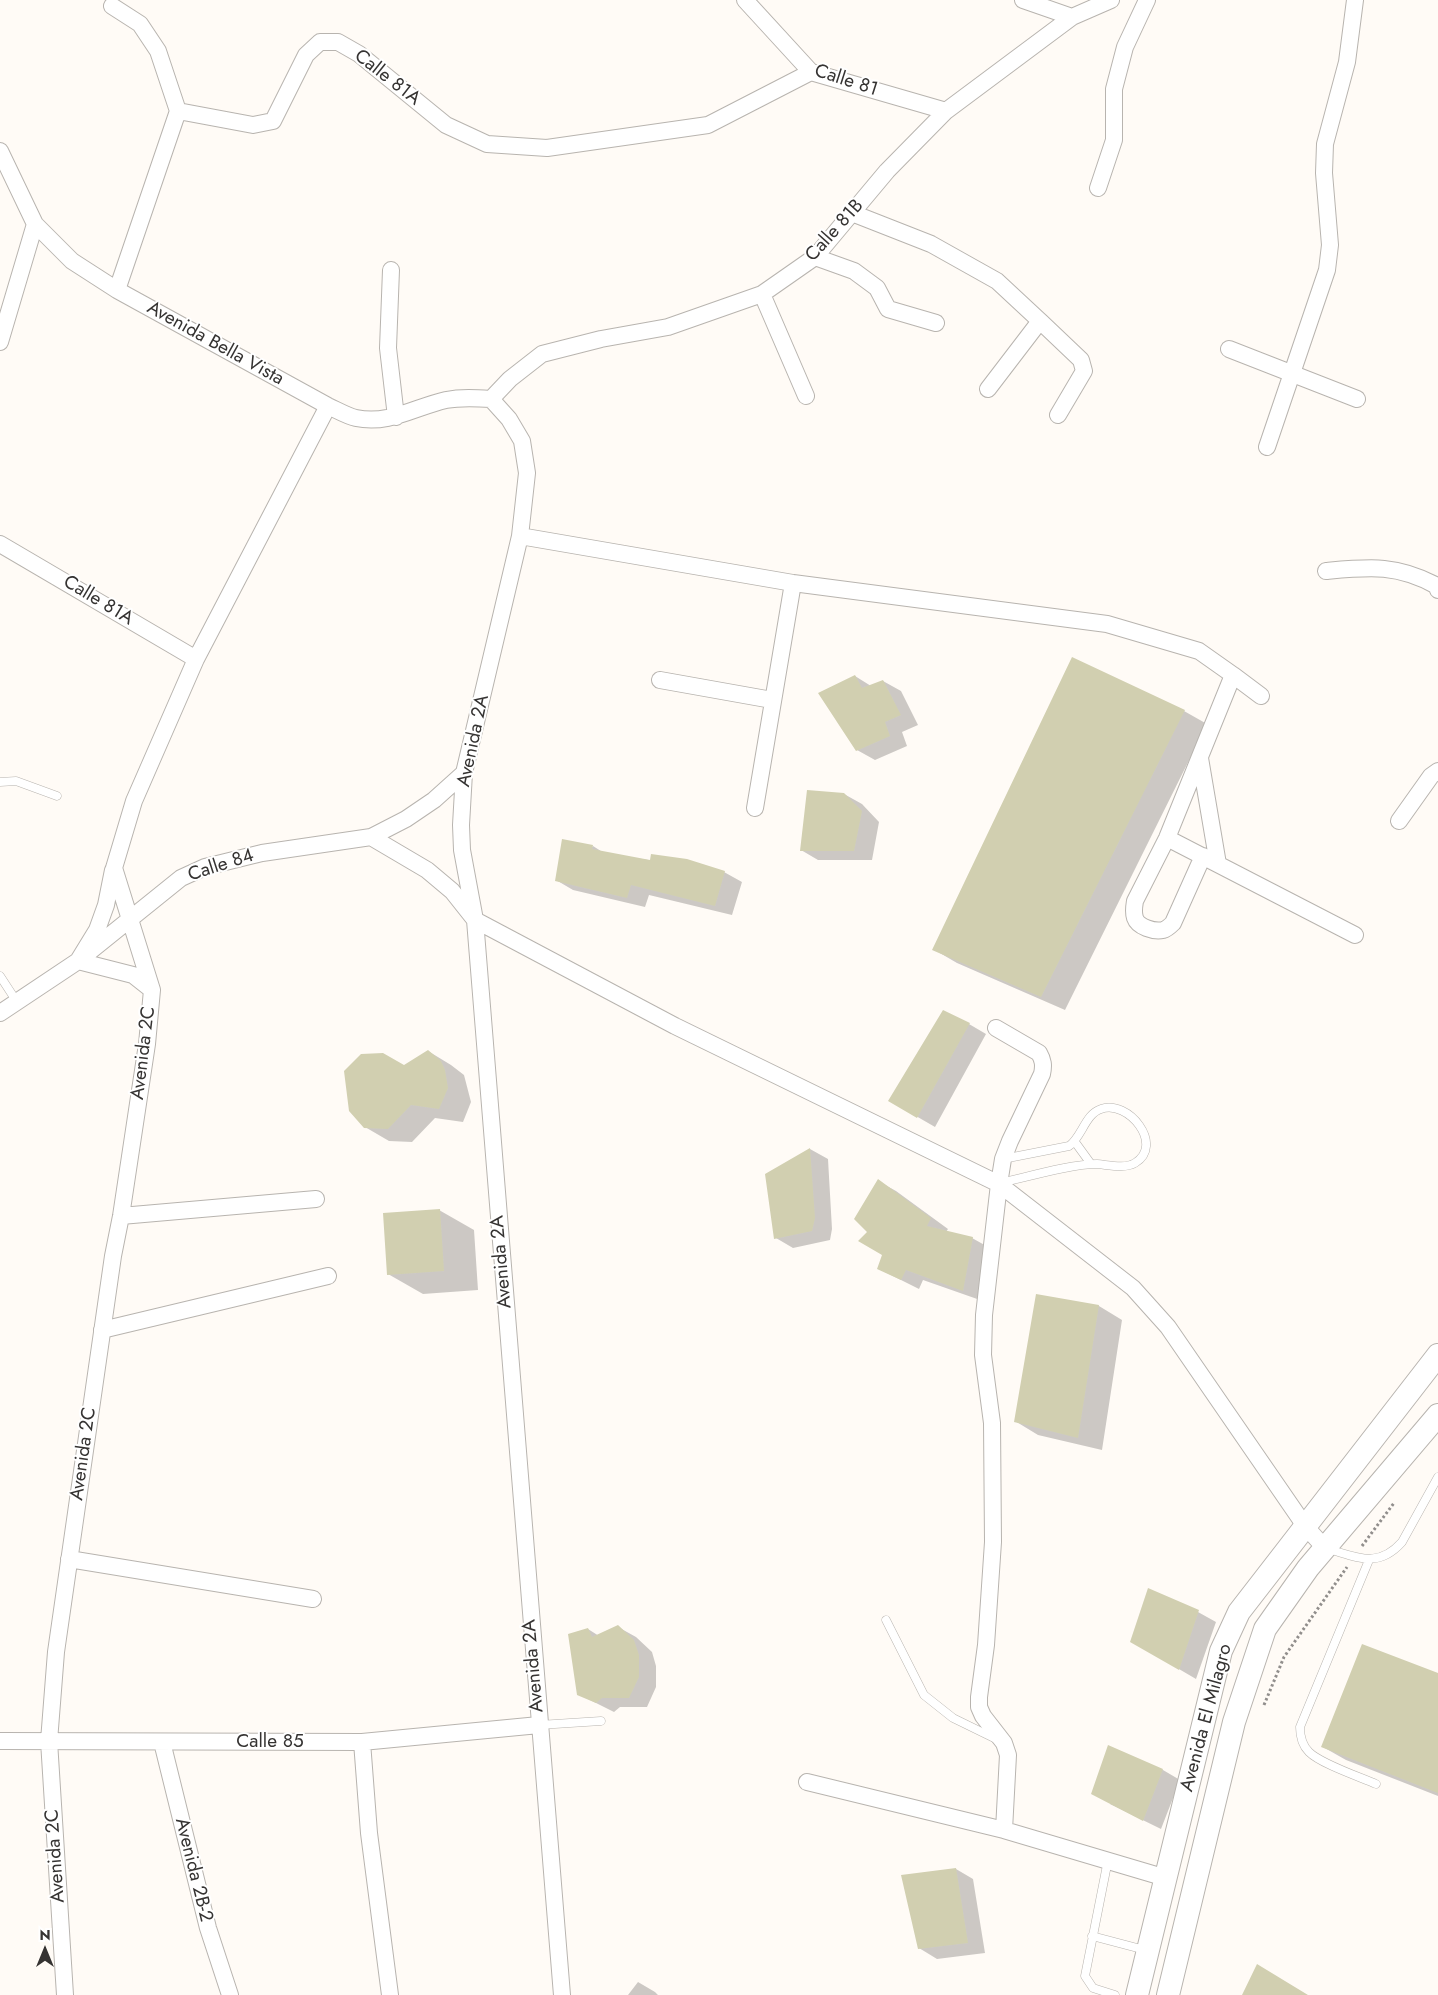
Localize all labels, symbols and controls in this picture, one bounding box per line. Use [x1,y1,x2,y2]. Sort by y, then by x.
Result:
street label: Calle 81A [349,45,425,111]
street label: Calle 81 [811,60,881,102]
street label: Calle 81B [801,195,869,267]
street label: Avenida Bella Vista [143,297,287,391]
street label: Calle 81A [59,571,137,631]
street label: Avenida 2A [453,693,495,789]
street label: Calle 84 [185,845,257,887]
street label: Avenida 2C [127,1005,161,1101]
street label: Avenida 2A [487,1214,517,1310]
street label: Avenida 2C [66,1406,102,1502]
street label: Avenida 2A [519,1618,549,1714]
street label: Avenida El Milagro [1176,1642,1238,1794]
street label: Calle 85 [236,1731,304,1753]
street label: Avenida 2C [41,1808,71,1904]
street label: Avenida 2B-2 [169,1816,217,1924]
north arrow [20,1925,70,1975]
text: N [39,1925,51,1945]

